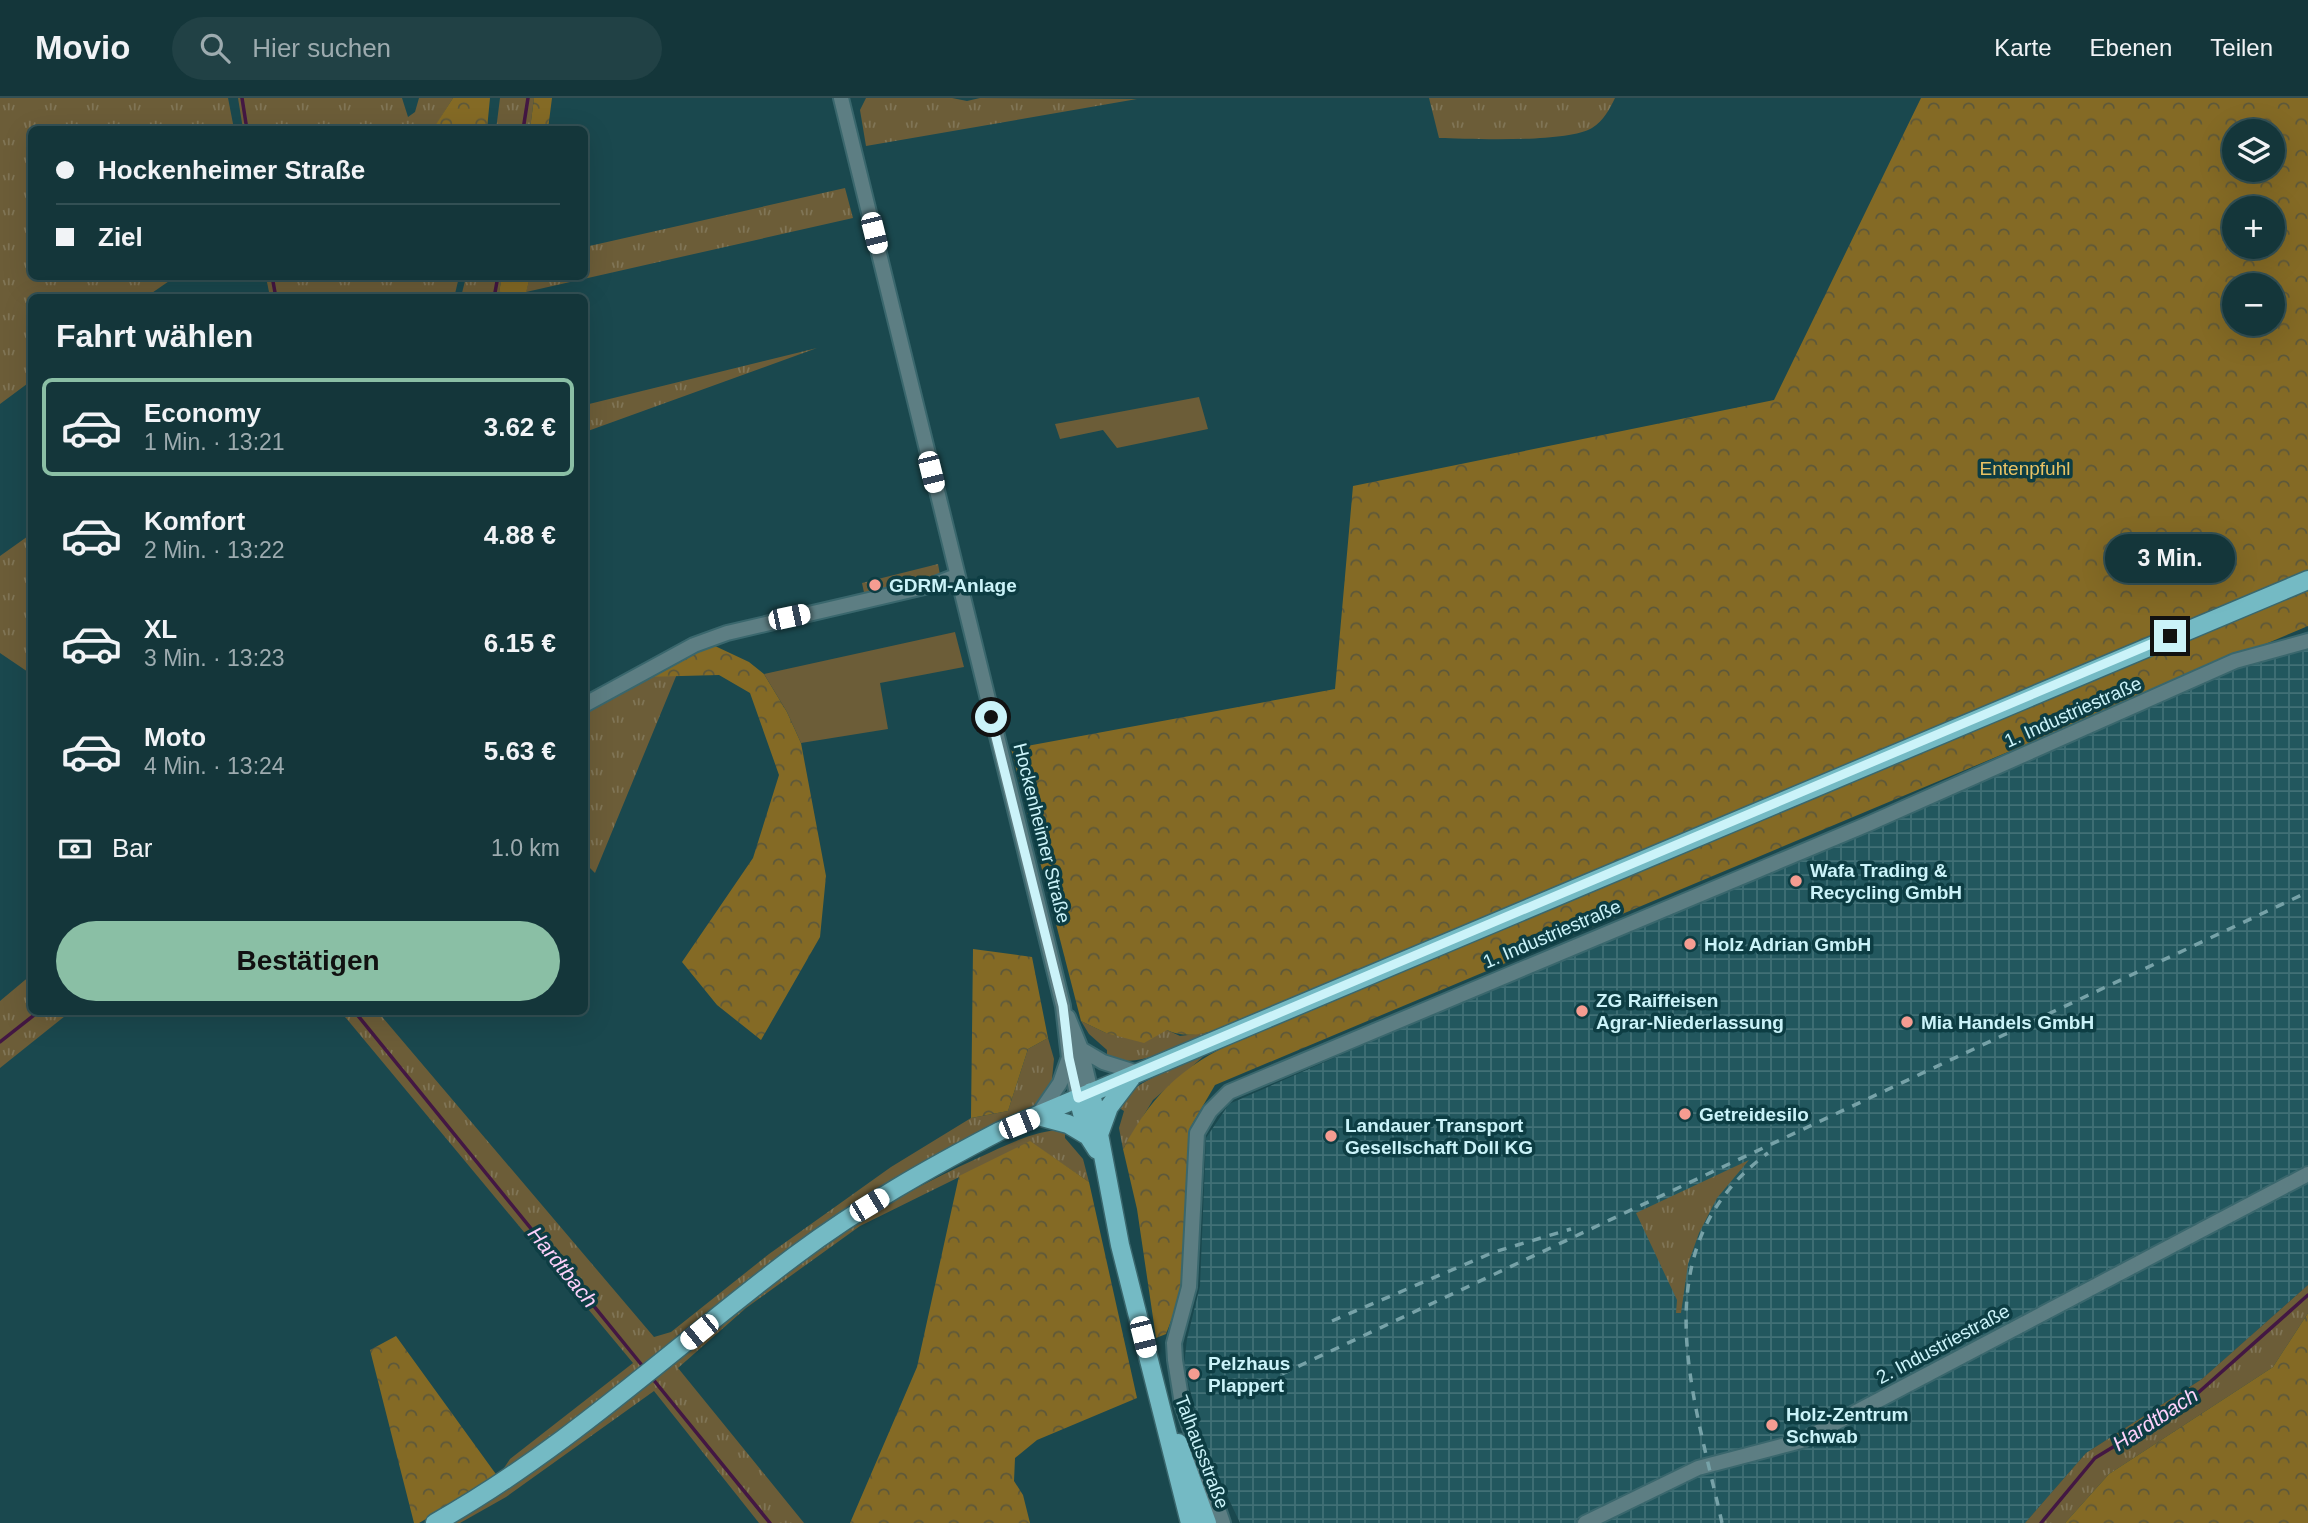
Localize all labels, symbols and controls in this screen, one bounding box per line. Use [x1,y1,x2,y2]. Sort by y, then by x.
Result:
search box [172,17,662,80]
text: Movio [35,29,130,66]
icon: search [196,29,234,67]
text: Hier suchen [252,33,391,63]
text: Karte [1994,34,2052,61]
text: Ebenen [2090,34,2172,61]
text: Teilen [2210,34,2273,61]
map controls [2222,119,2285,336]
button: layers [2222,119,2285,182]
text: Hockenheimer Straße [98,155,365,185]
button: + [2222,196,2285,259]
car [859,210,890,256]
text: Ziel [98,222,143,252]
button: − [2222,273,2285,336]
text: Fahrt wählen [56,318,253,354]
icon: car [60,396,123,459]
text: Economy [144,398,261,428]
text: 3.62 € [484,412,556,442]
text: 1 Min. · 13:21 [144,429,285,455]
car [916,449,947,495]
park label: Entenpfuhl [1980,458,2070,479]
icon: car [60,504,123,567]
text: Komfort [144,506,245,536]
text: 4.88 € [484,520,556,550]
callout: 3 Min. [2105,534,2235,584]
text: 2 Min. · 13:22 [144,537,285,563]
text: 3 Min. [2137,545,2203,571]
place label: GDRM-Anlage [889,575,1017,596]
marker: GDRM-Anlage [867,577,883,593]
car [767,602,812,632]
icon: car [60,612,123,675]
text: XL [144,614,177,644]
route end [2154,620,2186,652]
text: 6.15 € [484,628,556,658]
text: 3 Min. · 13:23 [144,645,285,671]
street label: 1. Industriestraße [2001,672,2145,752]
route start [975,701,1007,733]
icon: car [60,720,123,783]
text: Moto [144,722,206,752]
text: 5.63 € [484,736,556,766]
street label: Hockenheimer Straße [1009,741,1075,925]
text: 4 Min. · 13:24 [144,753,285,779]
icon: cash [56,830,94,868]
text: Bar [112,833,152,863]
text: 1.0 km [491,835,560,861]
place label: Wafa Trading & Recycling GmbH [1810,860,1962,903]
marker: Wafa Trading & Recycling GmbH [1788,873,1804,889]
street label: 1. Industriestraße [1480,895,1624,973]
button: Bestätigen [56,921,560,1001]
place label: Holz Adrian GmbH [1704,934,1871,955]
marker: Holz Adrian GmbH [1682,936,1698,952]
place label: ZG Raiffeisen Agrar-Niederlassung [1596,990,1784,1033]
marker: ZG Raiffeisen Agrar-Niederlassung [1574,1003,1590,1019]
place label: Mia Handels GmbH [1921,1012,2094,1033]
marker: Mia Handels GmbH [1899,1014,1915,1030]
place label: Getreidesilo [1699,1104,1809,1125]
car [996,1106,1043,1142]
marker: Getreidesilo [1677,1106,1693,1122]
place label: Landauer Transport Gesellschaft Doll KG [1345,1115,1533,1158]
marker: Landauer Transport Gesellschaft Doll KG [1323,1128,1339,1144]
car [846,1185,893,1225]
water label: Hardtbach [524,1222,602,1312]
street label: 2. Industriestraße [1873,1300,2013,1388]
car [677,1311,722,1353]
car [1128,1314,1159,1360]
place label: Pelzhaus Plappert [1208,1353,1290,1396]
marker: Pelzhaus Plappert [1186,1366,1202,1382]
water label: Hardtbach [2108,1383,2202,1455]
street label: Talhausstraße [1171,1393,1233,1511]
place label: Holz-Zentrum Schwab [1786,1404,1908,1447]
marker: Holz-Zentrum Schwab [1764,1417,1780,1433]

